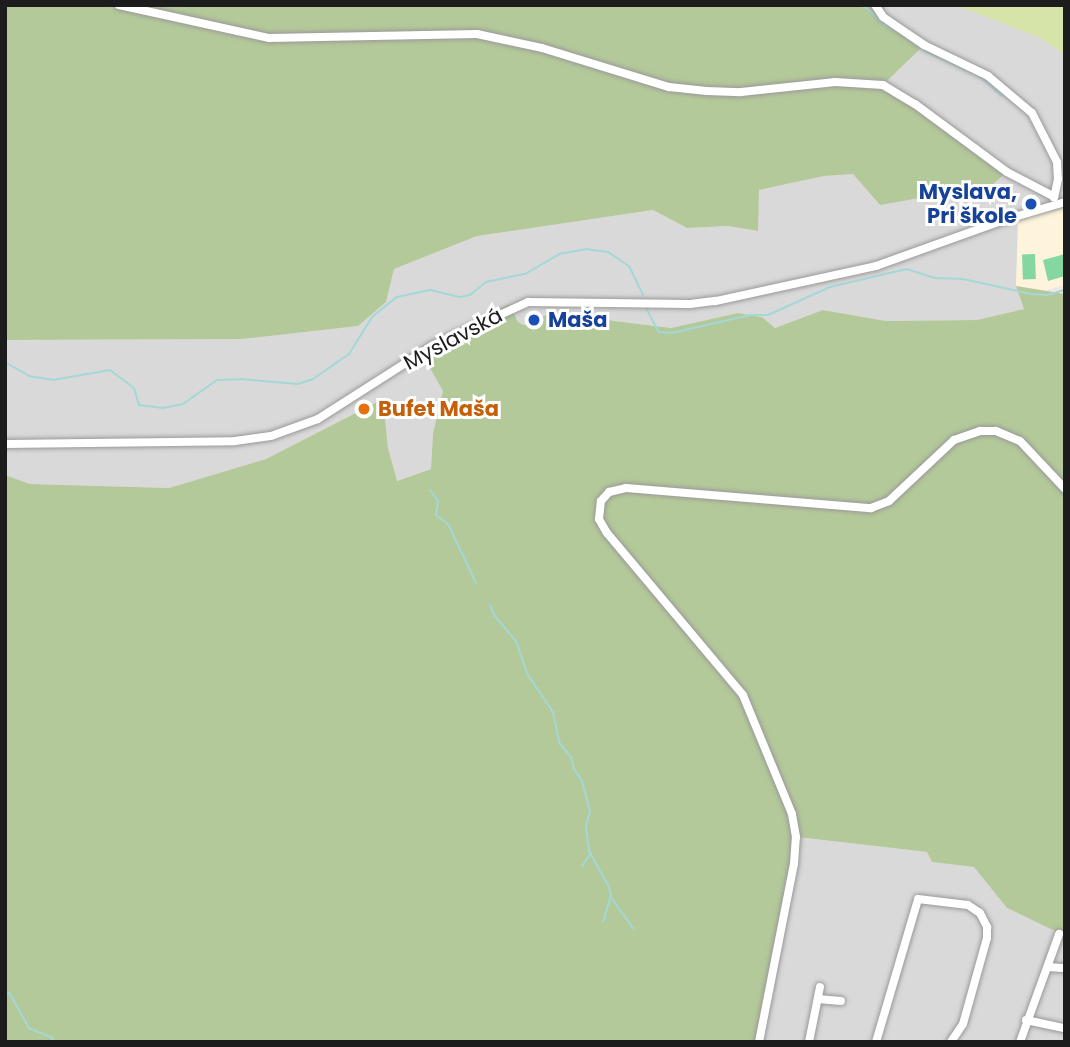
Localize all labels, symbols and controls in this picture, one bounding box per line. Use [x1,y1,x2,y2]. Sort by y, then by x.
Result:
place label: Myslava, Pri škole [919,179,1017,229]
marker: Myslava, Pri škole [1023,196,1039,212]
street label: Myslavská [399,303,507,375]
place label: Maša [548,307,608,333]
marker: Maša [526,312,542,328]
place label: Bufet Maša [378,396,499,422]
marker: Bufet Maša [356,401,372,417]

